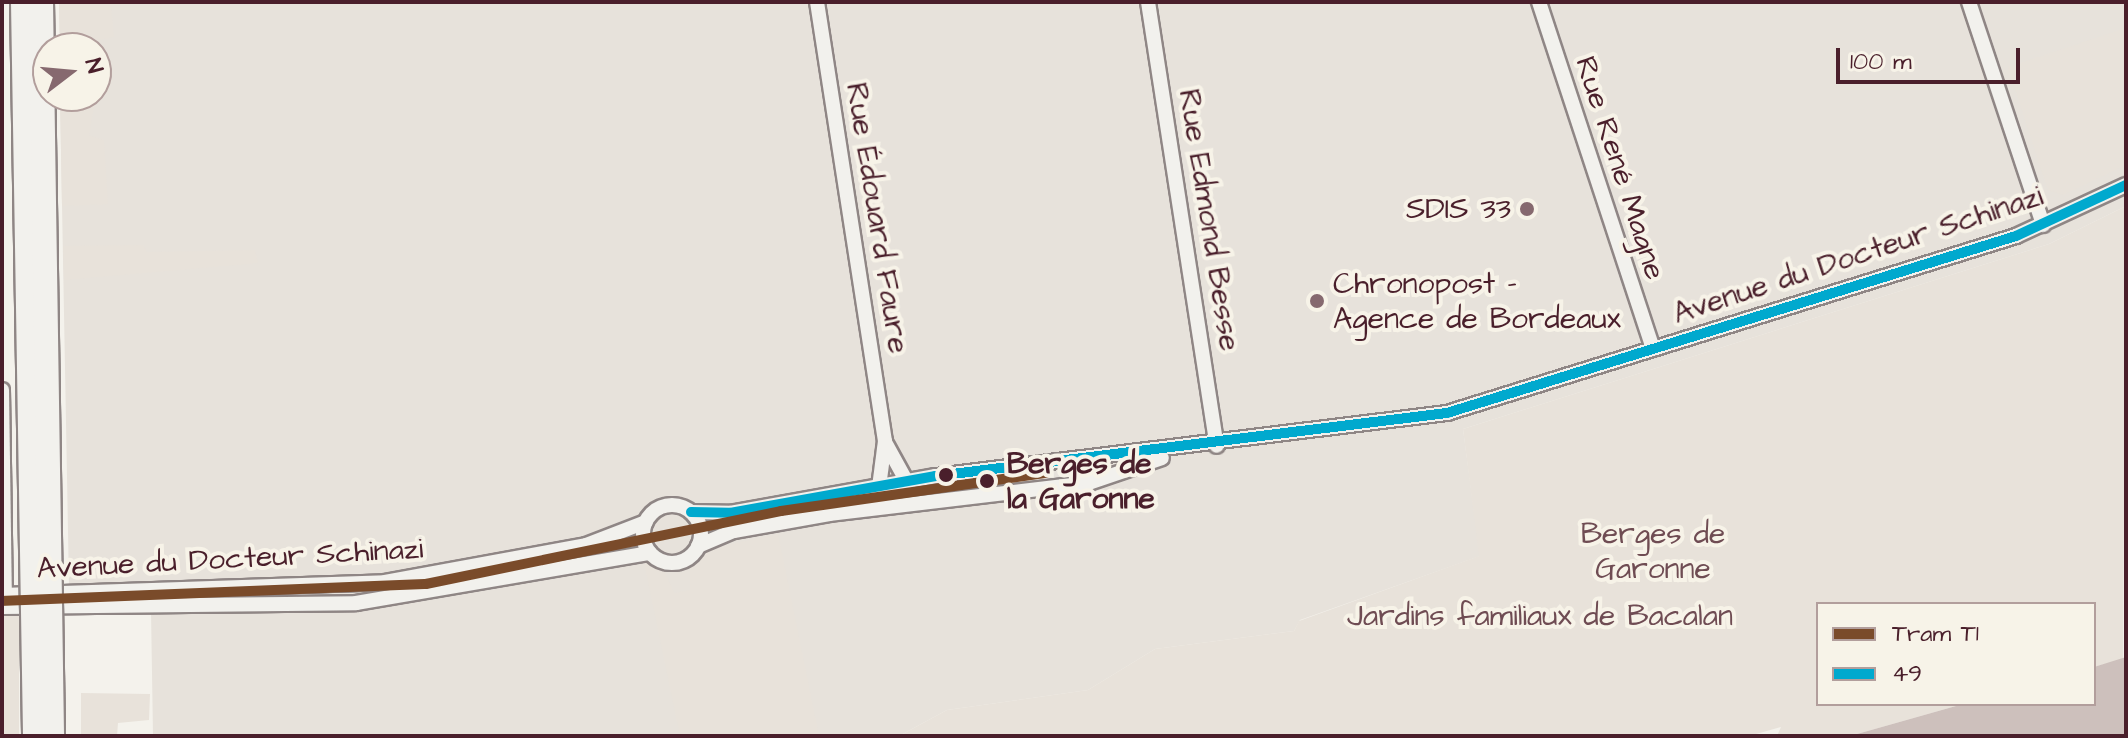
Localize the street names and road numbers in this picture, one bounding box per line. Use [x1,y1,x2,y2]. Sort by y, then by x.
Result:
street label: Rue René Magne [1567,52,1673,284]
street label: Rue Édouard Faure [838,80,916,356]
street label: Rue Edmond Besse [1171,87,1247,353]
street label: Avenue du Docteur Schinazi [1668,178,2048,332]
street label: Avenue du Docteur Schinazi [36,531,424,587]

